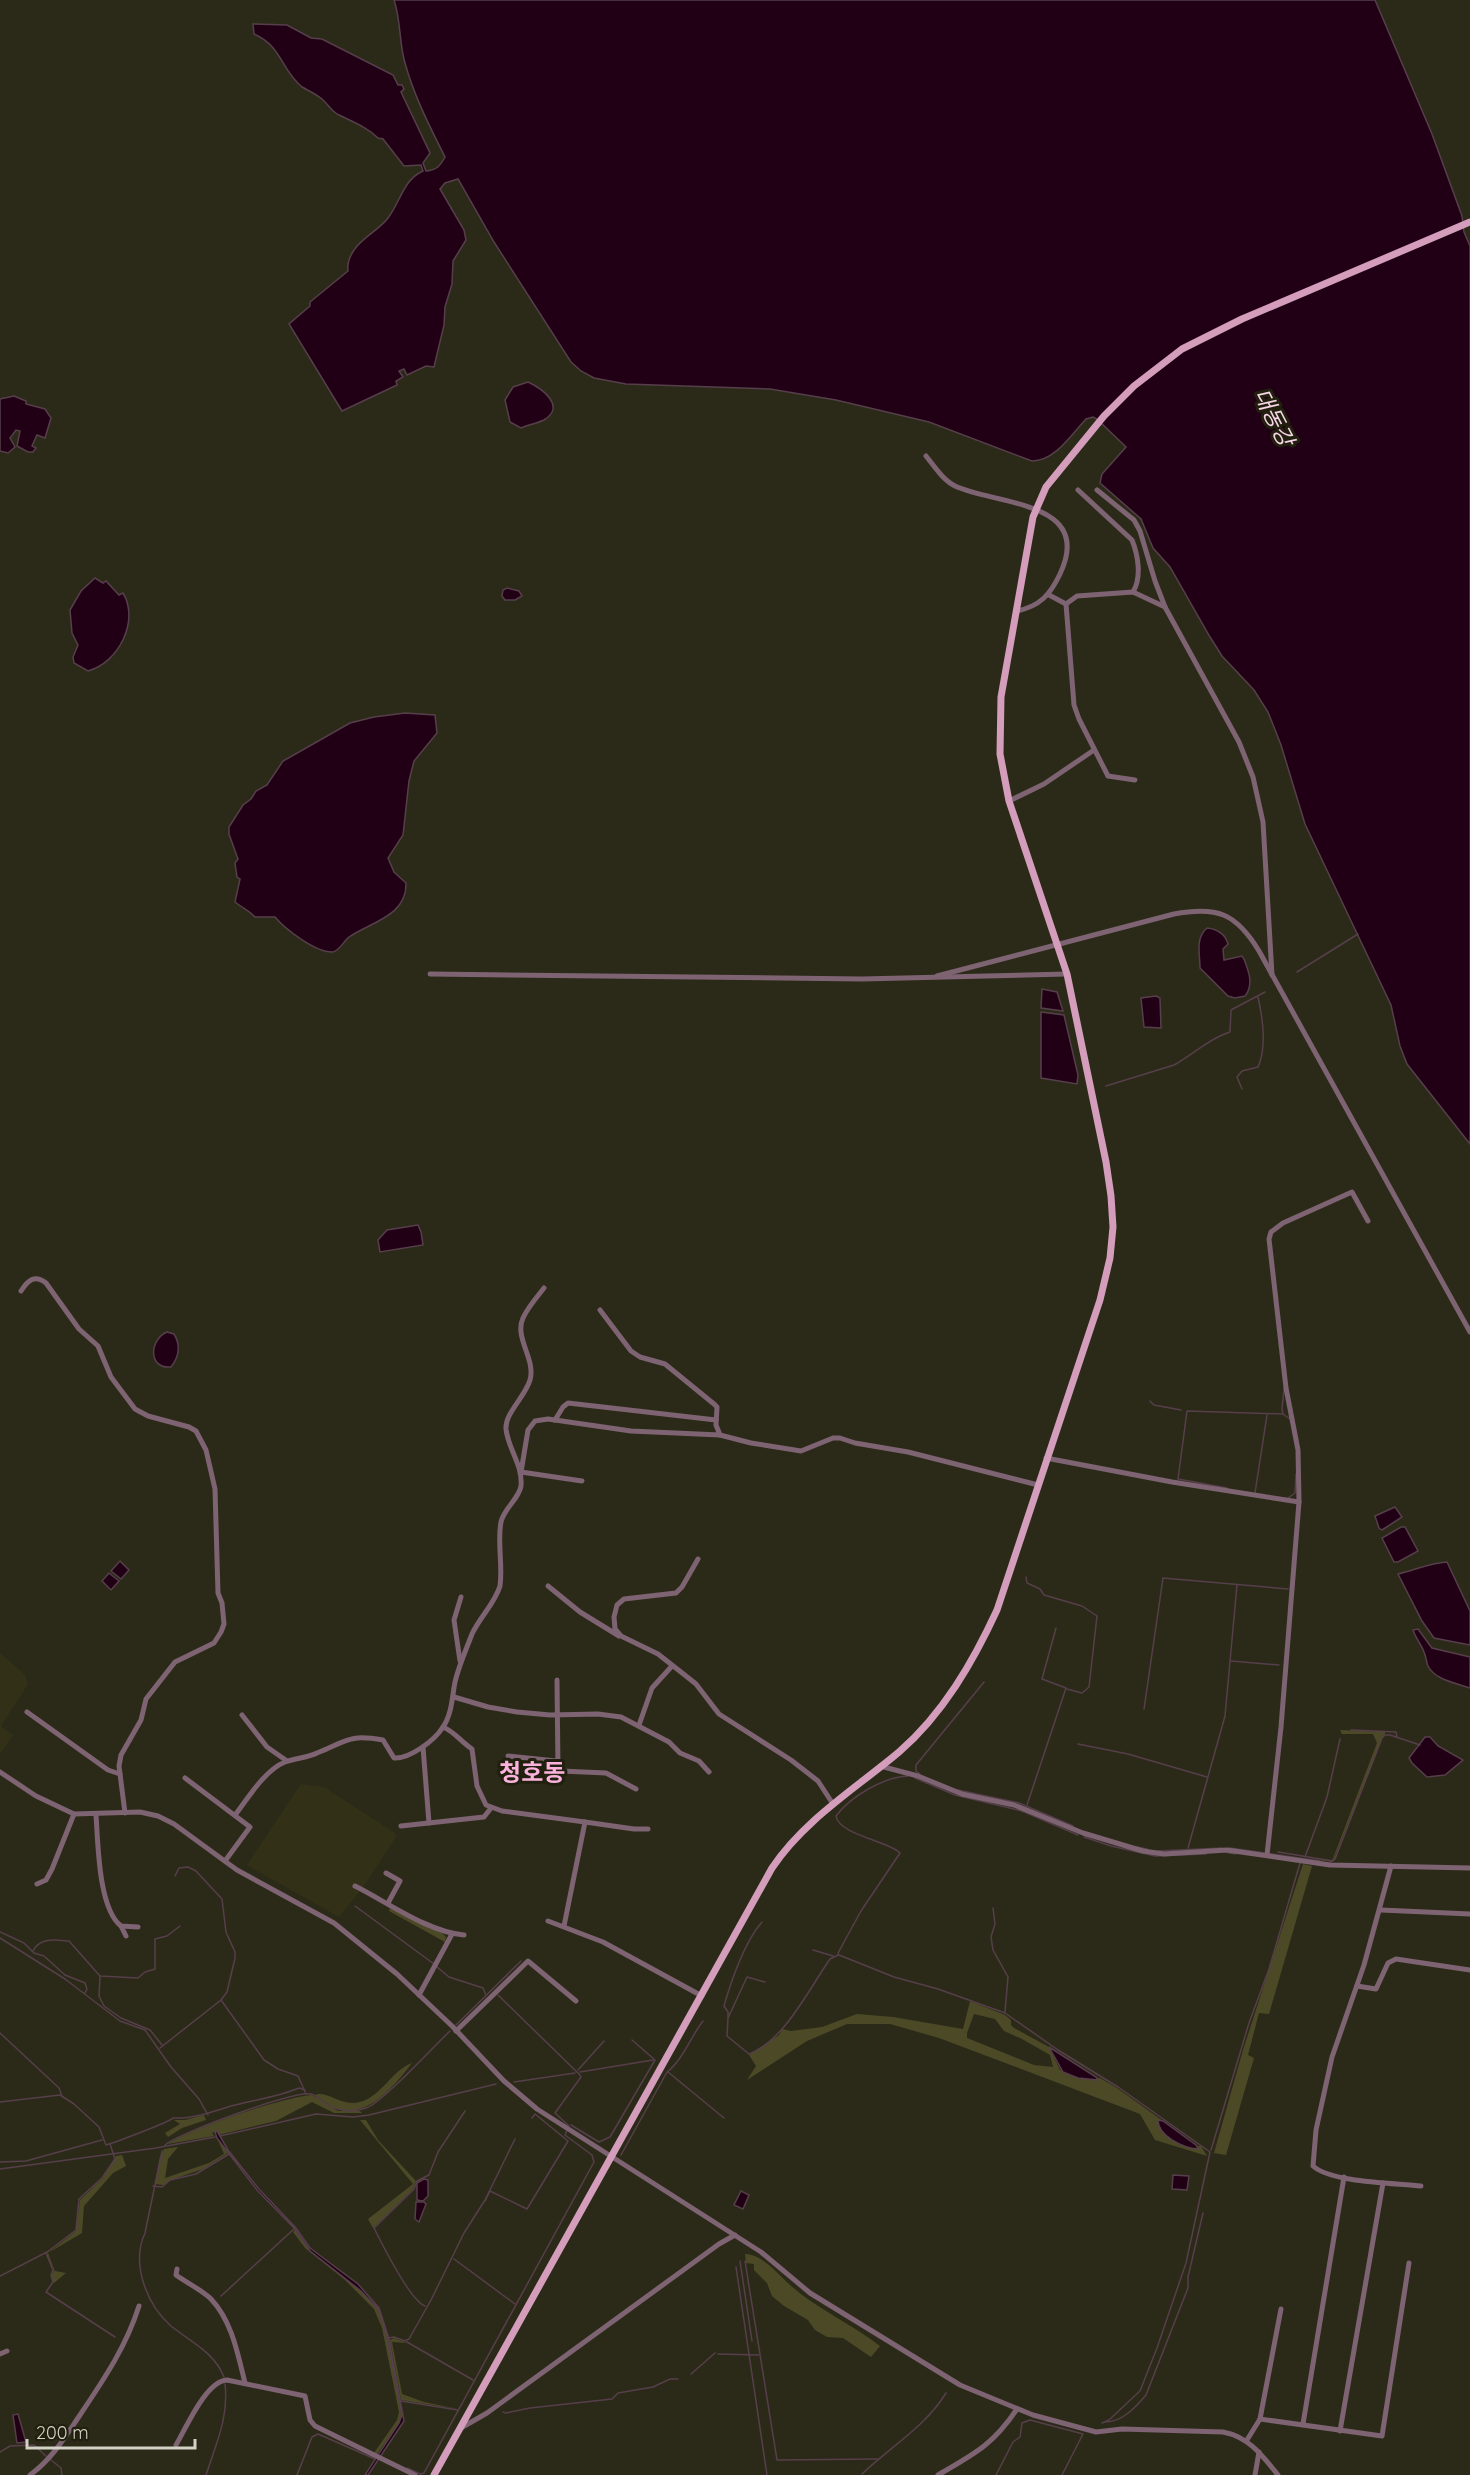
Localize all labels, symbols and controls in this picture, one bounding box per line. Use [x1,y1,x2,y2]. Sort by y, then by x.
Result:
water label: 대동강 [1248,384,1302,453]
district label: 청호동 [499,1757,565,1787]
scale bar [27,2412,195,2450]
text: 200 m [36,2421,89,2444]

